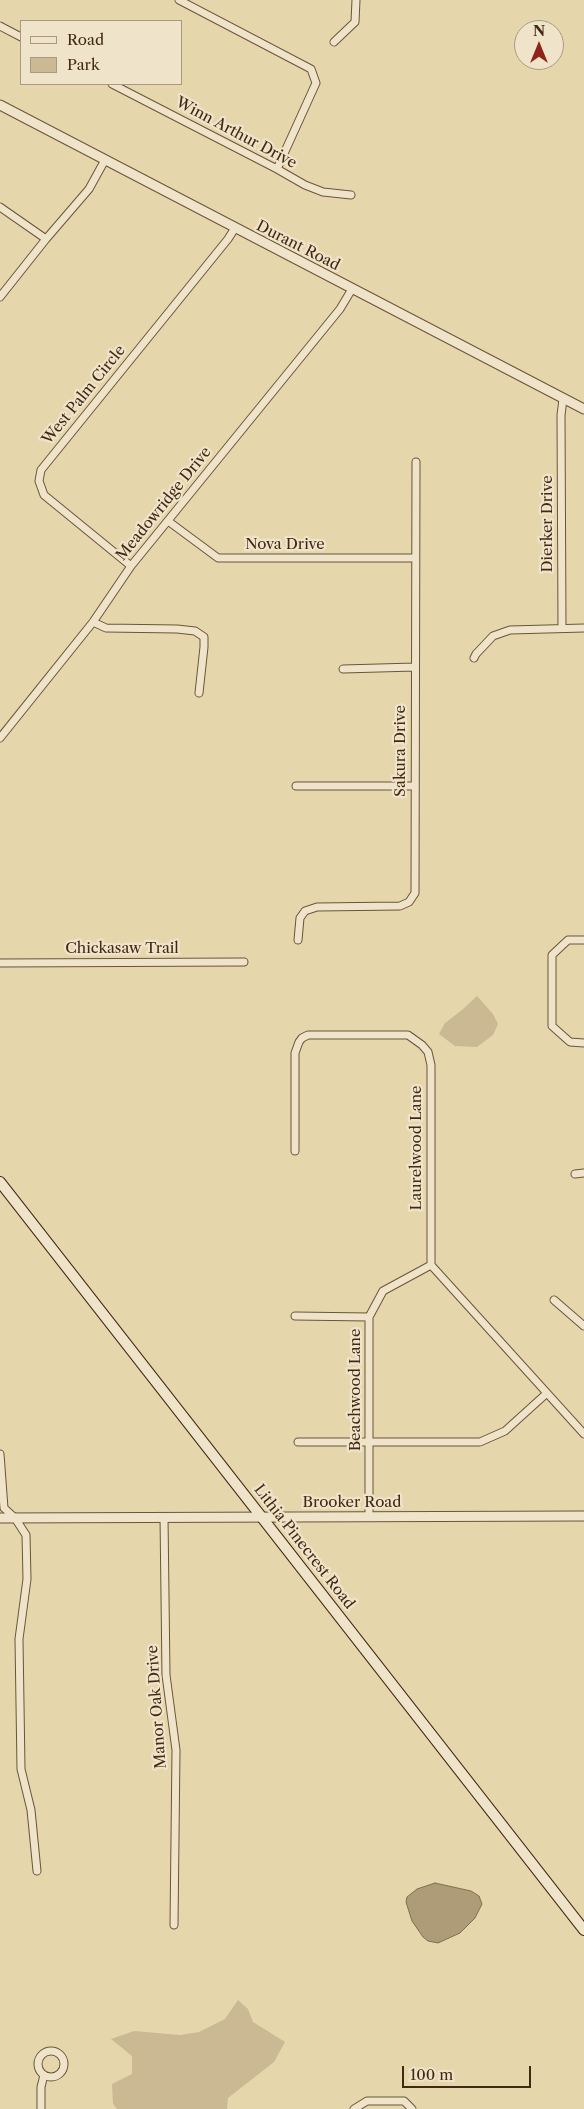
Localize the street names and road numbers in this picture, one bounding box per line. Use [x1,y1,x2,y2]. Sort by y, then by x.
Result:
street label: Winn Arthur Drive [172,94,300,172]
street label: Durant Road [253,217,343,275]
street label: West Palm Circle [39,342,129,448]
street label: Meadowridge Drive [113,444,215,564]
street label: Dierker Drive [539,475,557,573]
street label: Nova Drive [245,536,325,554]
street label: Sakura Drive [392,705,410,797]
street label: Chickasaw Trail [65,940,179,958]
street label: Laurelwood Lane [408,1086,426,1210]
street label: Beachwood Lane [347,1329,365,1451]
street label: Lithia Pinecrest Road [250,1481,358,1613]
street label: Brooker Road [303,1494,401,1512]
street label: Manor Oak Drive [144,1645,170,1769]

